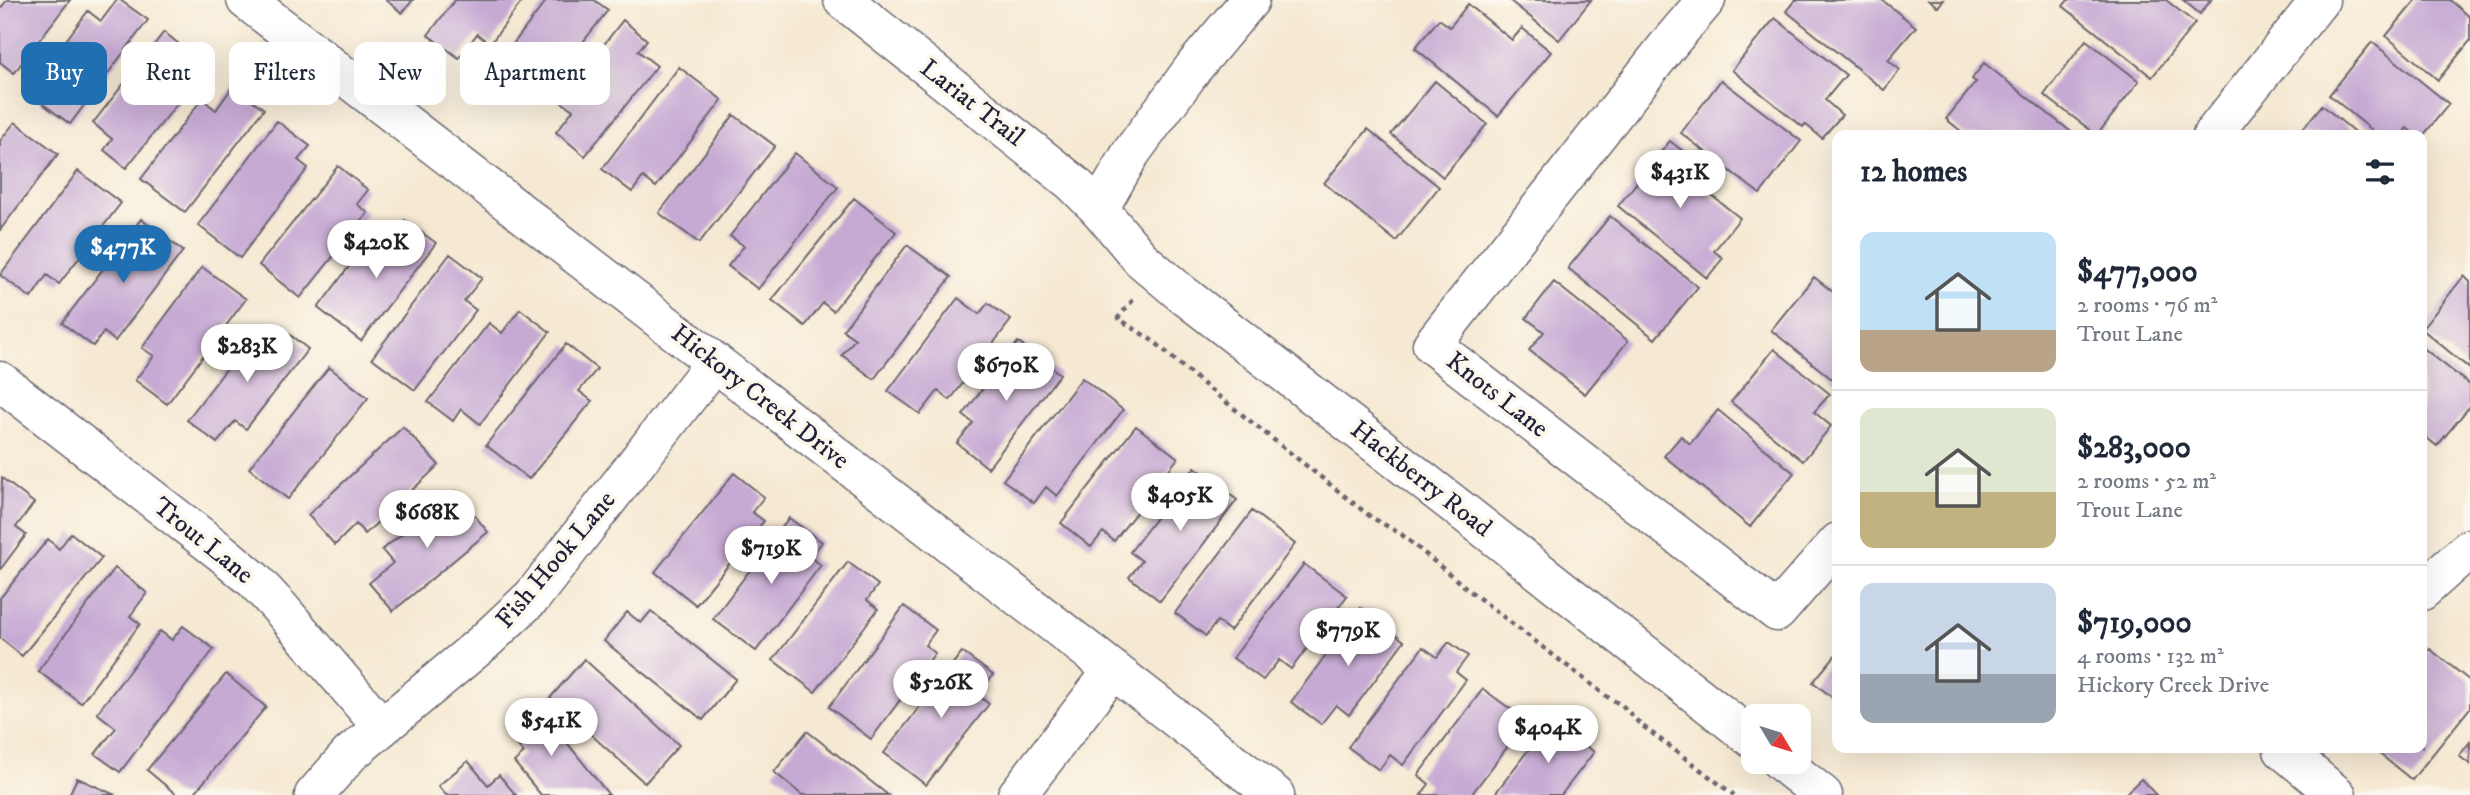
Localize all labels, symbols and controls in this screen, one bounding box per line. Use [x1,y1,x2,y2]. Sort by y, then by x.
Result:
chip: Buy [21,42,107,105]
chip: Rent [121,42,215,105]
chip: Filters [229,42,340,105]
chip: New [354,42,446,105]
chip: Apartment [460,42,610,105]
street label: Lariat Trail [913,52,1031,154]
pin: $431K [1631,150,1729,210]
icon: filters [2361,153,2399,191]
text: 12 homes [1860,154,1967,191]
text: $431K [1651,158,1709,187]
pin: $420K [327,220,425,280]
pin: $477K [74,226,172,285]
text: $420K [343,228,409,257]
text: $477K [90,233,156,262]
text: $477,000 [2077,254,2198,291]
icon: home [1916,260,2000,344]
text: 2 rooms · 76 m² [2077,291,2217,320]
street label: Hickory Creek Drive [664,317,856,477]
text: Trout Lane [2077,320,2183,349]
pin: $283K [198,324,296,384]
text: $283K [217,332,277,361]
pin: $670K [957,344,1055,403]
street label: Knots Lane [1439,345,1555,445]
text: $670K [973,351,1039,380]
street label: Hackberry Road [1344,413,1499,545]
text: $283,000 [2077,430,2191,467]
icon: home [1916,436,2000,520]
text: 2 rooms · 52 m² [2077,467,2216,496]
pin: $405K [1131,474,1229,533]
text: $405K [1147,481,1213,510]
street label: Fish Hook Lane [489,484,623,636]
street label: Trout Lane [146,490,260,592]
pin: $668K [378,490,476,550]
text: Trout Lane [2077,496,2183,525]
text: $668K [395,498,459,527]
pin: $719K [722,526,820,586]
text: $719K [741,534,801,563]
text: $719,000 [2077,605,2192,642]
pin: $779K [1299,608,1397,668]
icon: home [1916,611,2000,695]
text: $779K [1316,616,1380,645]
text: 4 rooms · 132 m² [2077,642,2224,671]
pin: $526K [892,660,990,720]
text: $526K [909,668,973,697]
text: Hickory Creek Drive [2077,671,2269,700]
pin: $541K [502,698,600,758]
north arrow [1741,704,1811,774]
map controls [1741,704,1811,774]
text: $541K [521,706,581,735]
pin: $404K [1499,706,1597,765]
text: $404K [1514,713,1582,742]

